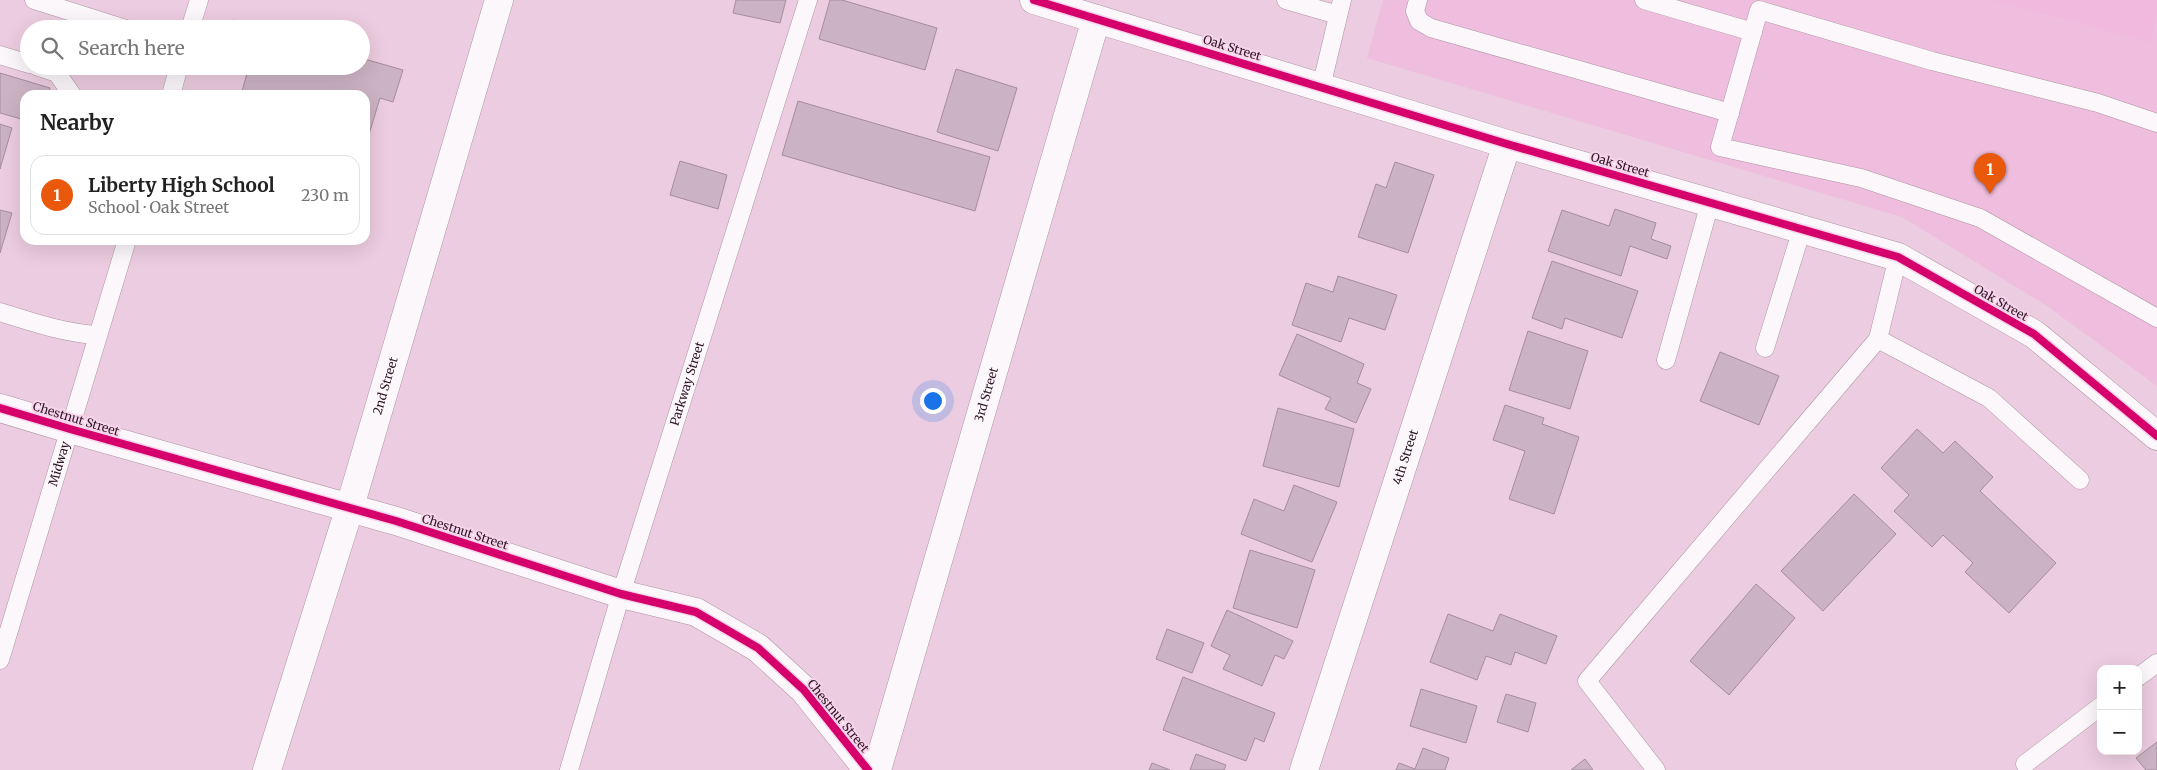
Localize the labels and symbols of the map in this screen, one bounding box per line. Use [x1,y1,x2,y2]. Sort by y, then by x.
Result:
street label: Oak Street [1201,32,1263,64]
street label: Oak Street [1589,149,1651,180]
pin: 1 [1974,153,2006,194]
street label: Oak Street [1972,281,2031,324]
street label: Parkway Street [666,339,707,427]
street label: 2nd Street [369,355,401,416]
street label: 3rd Street [971,365,1001,424]
your location [920,388,946,414]
street label: Chestnut Street [31,398,122,439]
street label: 4th Street [1389,427,1421,486]
street label: Midway [45,439,73,488]
street label: Chestnut Street [420,511,510,553]
street label: Chestnut Street [804,676,873,756]

